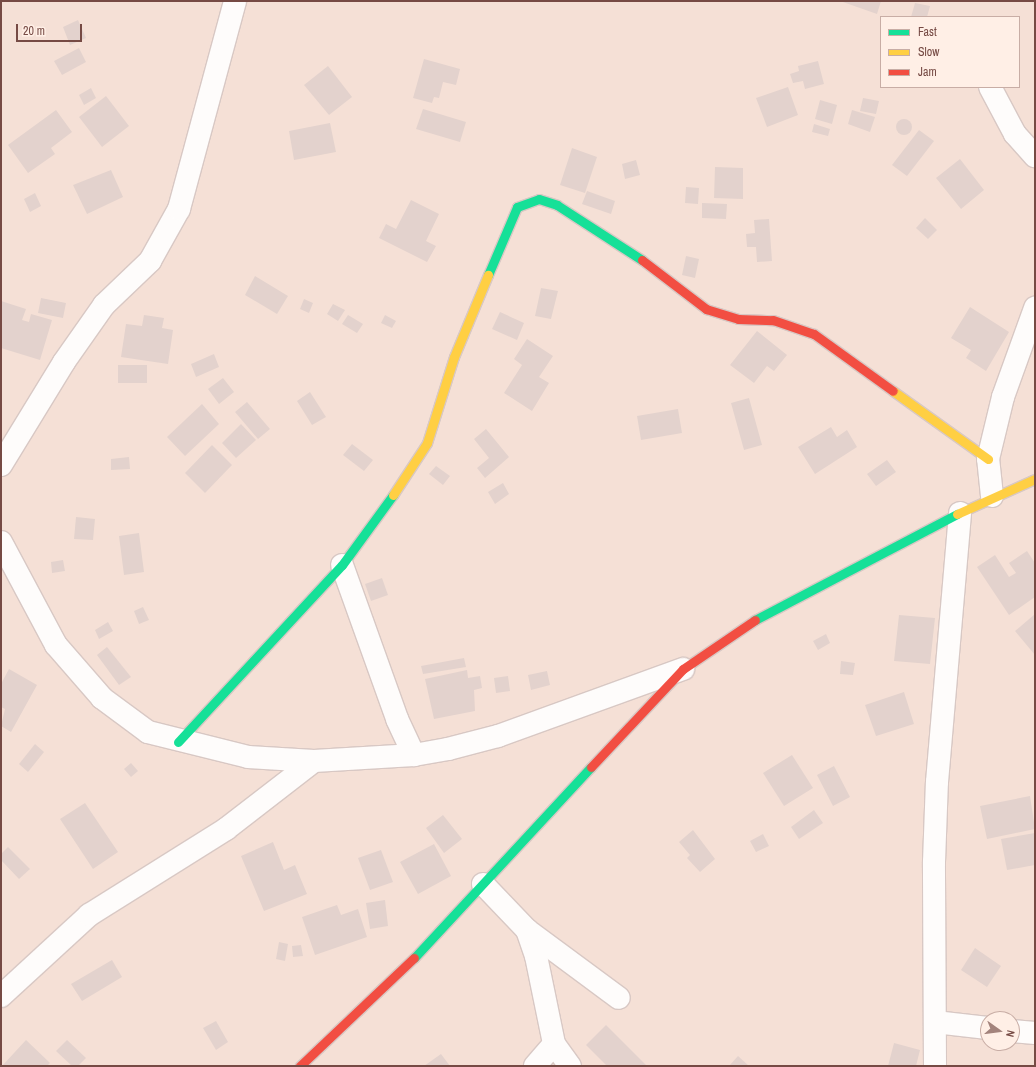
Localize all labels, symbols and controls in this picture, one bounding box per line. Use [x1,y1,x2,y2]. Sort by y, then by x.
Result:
scale bar [18,16,84,42]
legend [880,16,1020,88]
text: 20 m [23,23,45,39]
text: Fast [918,24,937,40]
text: Slow [918,44,939,60]
text: Jam [918,64,937,80]
north arrow [980,1011,1020,1051]
text: N [1003,1029,1018,1039]

